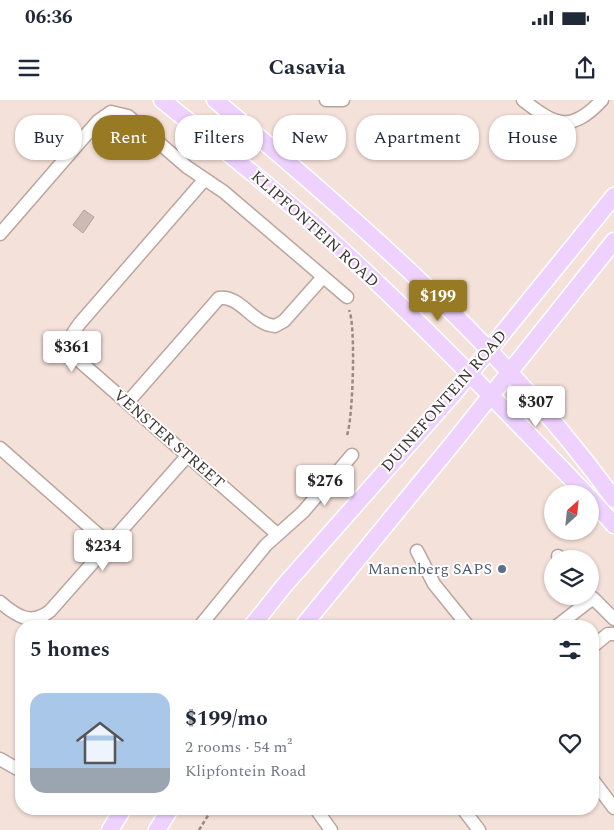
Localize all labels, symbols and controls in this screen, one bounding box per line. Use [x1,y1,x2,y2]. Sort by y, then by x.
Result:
text: 06:36 [25,3,73,32]
text: Casavia [268,51,346,84]
icon: menu [15,54,43,82]
icon: share [571,54,599,82]
chip: Buy [15,115,82,160]
chip: Rent [92,115,165,160]
chip: Filters [175,115,263,160]
chip: New [273,115,346,160]
chip: Apartment [356,115,479,160]
chip: House [489,115,576,160]
street label: KLIPFONTEIN ROAD [246,165,384,293]
pin: $199 [408,280,468,322]
text: $199 [420,284,456,308]
street label: DUINEFONTEIN ROAD [375,325,513,477]
pin: $361 [42,330,102,373]
text: $361 [54,335,90,359]
street label: VENSTER STREET [108,384,230,494]
pin: $307 [506,386,566,428]
text: $307 [518,390,554,414]
pin: $276 [295,464,355,507]
text: $276 [307,469,343,493]
north arrow [544,485,599,540]
map controls [544,485,599,605]
pin: $234 [73,530,133,572]
text: $234 [85,534,121,558]
button: layers [544,550,599,605]
place label: Manenberg SAPS [368,557,492,581]
marker: Manenberg SAPS [496,563,508,575]
text: 5 homes [30,634,110,666]
icon: filters [556,636,584,664]
text: $199/mo [185,703,268,735]
icon: home [70,713,130,773]
icon: heart [556,729,584,757]
text: 2 rooms · 54 m² [185,735,292,759]
text: Klipfontein Road [185,759,306,783]

